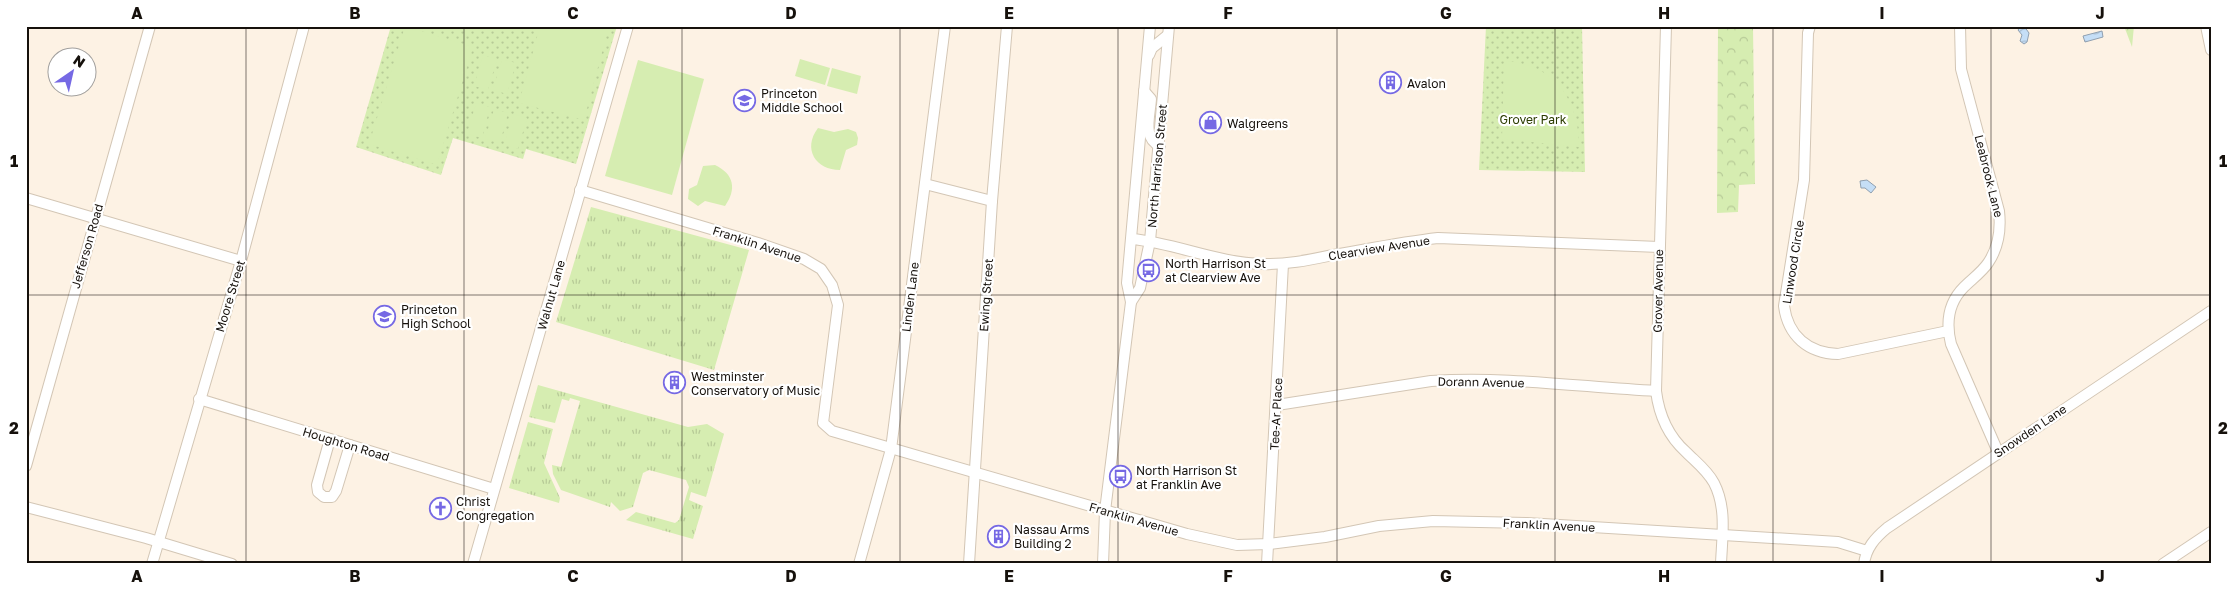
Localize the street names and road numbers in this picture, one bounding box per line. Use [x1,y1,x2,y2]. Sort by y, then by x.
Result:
street label: North Harrison Street [1144,103,1170,229]
street label: Leabrook Lane [1971,133,2007,219]
street label: Jefferson Road [68,202,106,290]
street label: Linwood Circle [1779,219,1807,305]
street label: Franklin Avenue [711,223,803,265]
street label: Clearview Avenue [1327,233,1431,263]
street label: Grover Avenue [1650,249,1666,333]
street label: Moore Street [212,258,248,334]
street label: Walnut Lane [534,258,568,332]
street label: Ewing Street [976,258,996,332]
street label: Linden Lane [898,261,922,333]
street label: Dorann Avenue [1437,374,1525,390]
street label: Tee-Ar Place [1267,377,1285,451]
street label: Snowden Lane [1991,401,2069,461]
street label: Houghton Road [301,424,391,464]
street label: Franklin Avenue [1088,499,1181,539]
street label: Franklin Avenue [1502,515,1596,535]

